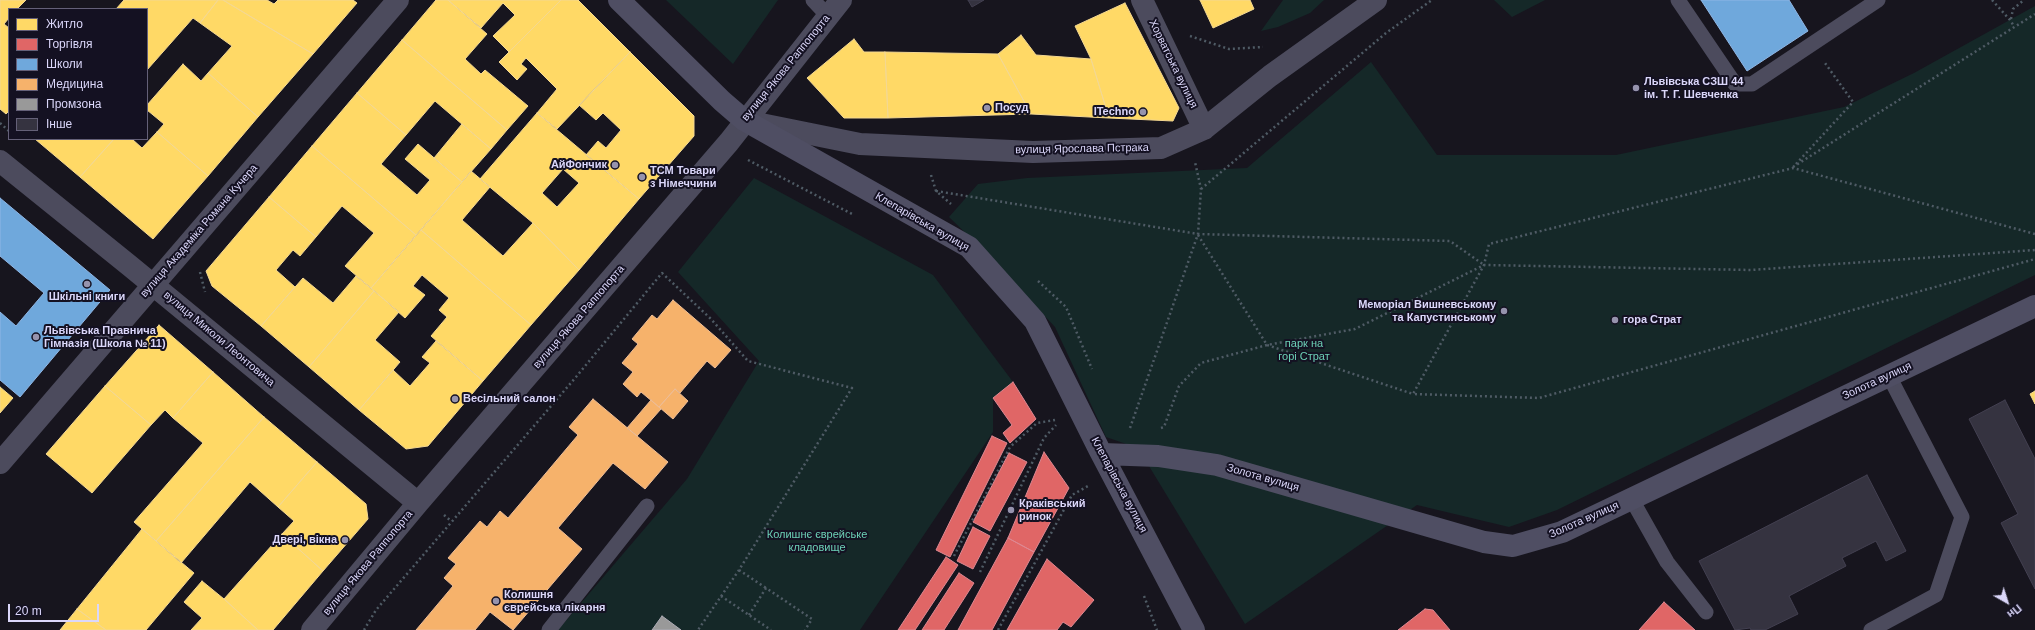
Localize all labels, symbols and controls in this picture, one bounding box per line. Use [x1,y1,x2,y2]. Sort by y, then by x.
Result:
legend [8,8,148,140]
street label: вулиця Якова Раппопорта [739,12,833,124]
text: Житло [46,17,83,31]
street label: Хорватська вулиця [1146,17,1200,111]
text: Торгівля [46,37,92,51]
text: Школи [46,57,83,71]
place label: Львівська СЗШ 44 ім. Т. Г. Шевченка [1644,75,1743,101]
text: Медицина [46,77,103,91]
marker: Львівська СЗШ 44 ім. Т. Г. Шевченка [1631,83,1641,93]
text: Промзона [46,97,101,111]
place label: Посуд [995,101,1028,115]
marker: Посуд [982,103,992,113]
place label: ITechno [1094,105,1135,119]
marker: ITechno [1138,107,1148,117]
text: Інше [46,117,72,131]
street label: вулиця Ярослава Пстрака [1015,141,1149,157]
place label: АйФончик [551,158,607,172]
marker: АйФончик [610,160,620,170]
street label: вулиця Академіка Романа Кучера [138,162,260,300]
place label: ТСМ Товари з Німеччини [650,164,716,190]
marker: ТСМ Товари з Німеччини [637,172,647,182]
street label: Клепарівська вулиця [873,190,971,254]
street label: вулиця Якова Раппопорта [530,263,628,371]
marker: Шкільні книги [82,279,92,289]
street label: вулиця Миколи Леонтовича [161,289,277,389]
place label: Шкільні книги [49,290,125,304]
place label: Меморіал Вишневському та Капустинському [1358,298,1496,324]
marker: Меморіал Вишневському та Капустинському [1499,306,1509,316]
place label: гора Страт [1623,313,1682,327]
marker: гора Страт [1610,315,1620,325]
place label: Львівська Правнича Гімназія (Школа № 11) [44,324,166,350]
marker: Львівська Правнича Гімназія (Школа № 11) [31,332,41,342]
park label: парк на горі Страт [1278,337,1330,363]
street label: Золота вулиця [1840,359,1914,403]
place label: Весільний салон [463,392,556,406]
marker: Весільний салон [450,394,460,404]
street label: Клепарівська вулиця [1088,435,1150,535]
street label: Золота вулиця [1225,461,1301,495]
place label: Краківський ринок [1019,497,1086,523]
street label: Золота вулиця [1547,499,1621,541]
marker: Краківський ринок [1006,505,1016,515]
street label: вулиця Якова Раппопорта [320,508,416,618]
park label: Колишнє єврейське кладовище [767,528,867,554]
place label: Двері, вікна [272,533,337,547]
marker: Двері, вікна [340,535,350,545]
north arrow [1987,582,2027,622]
place label: Колишня єврейська лікарня [504,588,605,614]
scale bar [10,596,101,622]
marker: Колишня єврейська лікарня [491,596,501,606]
text: Пн [2005,602,2024,621]
text: 20 m [15,604,42,618]

